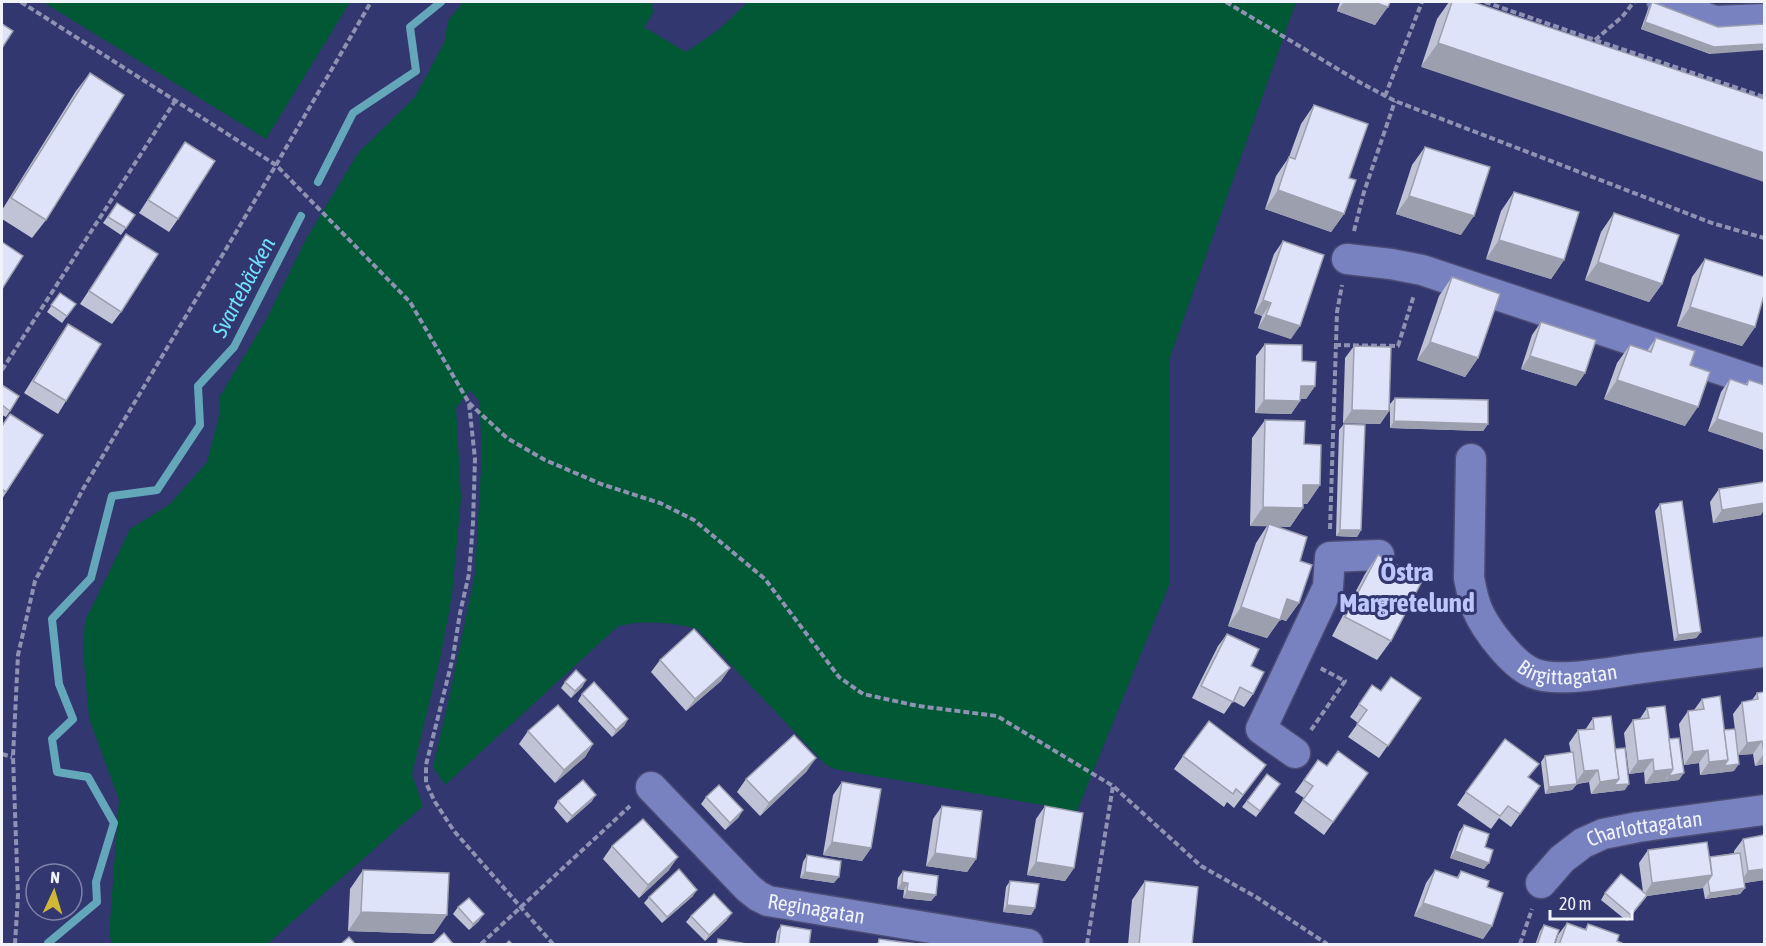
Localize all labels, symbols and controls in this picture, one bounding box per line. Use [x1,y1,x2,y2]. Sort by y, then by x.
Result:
water label: Svartebäcken [205,232,280,342]
district label: Östra Margretelund [1339,556,1475,618]
street label: Birgittagatan [1513,654,1619,688]
street label: Charlottagatan [1582,805,1704,851]
north arrow [24,862,84,922]
text: N [50,868,60,886]
scale bar [1550,883,1632,921]
street label: Reginagatan [766,888,867,928]
text: 20 m [1559,893,1591,914]

